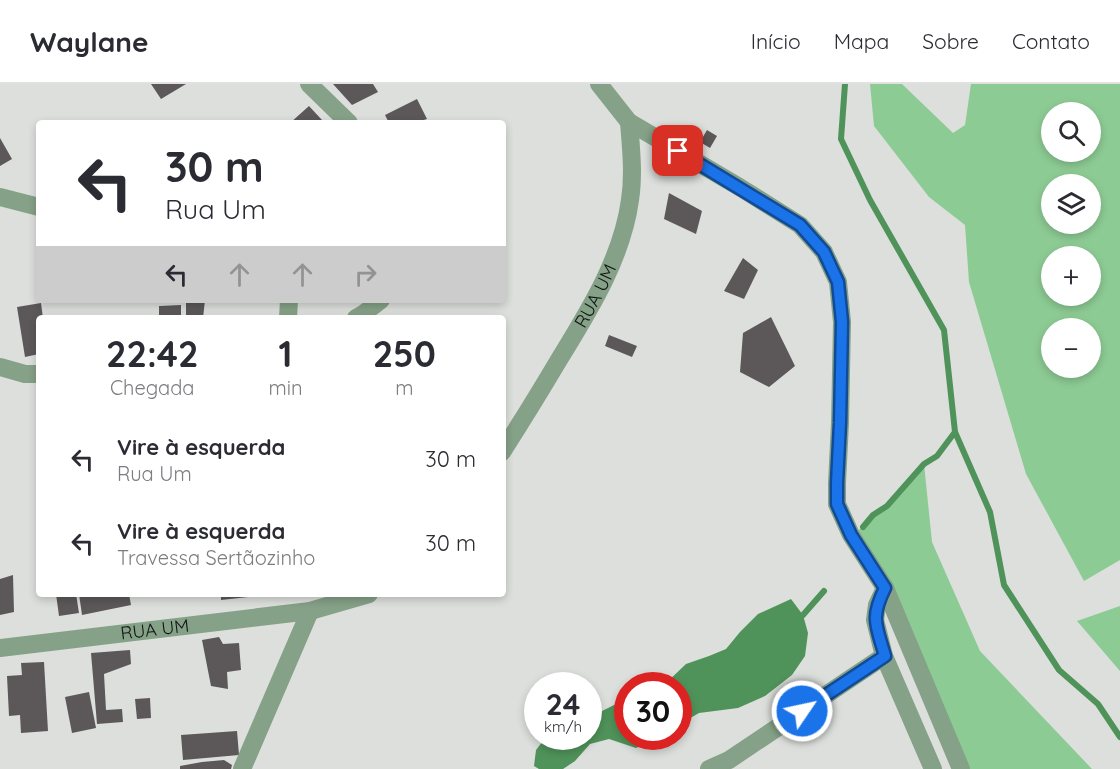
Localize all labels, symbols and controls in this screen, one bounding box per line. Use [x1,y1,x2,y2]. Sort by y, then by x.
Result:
text: Waylane [30,24,149,59]
text: Início [751,28,801,54]
text: Mapa [834,28,889,54]
text: Sobre [922,28,979,54]
text: Contato [1012,28,1090,54]
map controls [1041,102,1101,378]
button: search [1041,102,1101,162]
pin [652,125,703,176]
icon: arrive [661,134,694,167]
text: 30 m [165,140,264,193]
icon: left [66,144,144,222]
button: layers [1041,174,1101,234]
text: Rua Um [165,192,266,226]
button: + [1041,246,1101,306]
icon: left [160,258,193,291]
icon: ahead [223,258,256,291]
icon: ahead [286,258,319,291]
icon: right [349,258,382,291]
street label: RUA UM [569,260,621,332]
button: − [1041,318,1101,378]
text: 22:42 [106,331,198,376]
text: 1 [279,331,293,376]
text: 250 [373,331,436,376]
text: Chegada [110,375,194,400]
text: min [269,375,303,400]
text: m [395,375,413,400]
text: Vire à esquerda [117,433,285,461]
icon: left [66,443,99,476]
text: 30 m [425,445,476,473]
text: Rua Um [117,461,192,486]
text: Vire à esquerda [117,517,285,545]
icon: left [66,527,99,560]
text: 30 m [425,529,476,557]
text: Travessa Sertãozinho [117,545,315,570]
street label: RUA UM [119,614,190,645]
speed limit sign: 30 [614,672,692,750]
position arrow [770,679,834,743]
text: 24 [546,685,580,723]
text: km/h [544,717,582,736]

